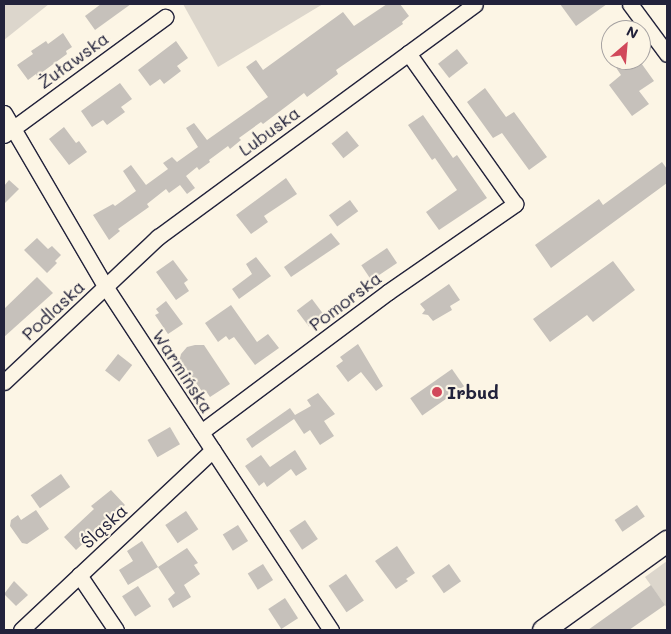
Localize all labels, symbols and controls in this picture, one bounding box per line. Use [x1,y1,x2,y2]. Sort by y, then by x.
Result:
north arrow [601,20,651,70]
text: N [624,21,642,43]
street label: Żuławska [33,27,113,93]
street label: Lubuska [234,102,304,160]
street label: Pomorska [304,267,386,335]
street label: Podlaska [17,275,89,345]
street label: Warmińska [148,325,218,417]
place label: Irbud [447,381,499,403]
marker: Irbud [431,386,443,398]
street label: Śląska [76,499,132,553]

